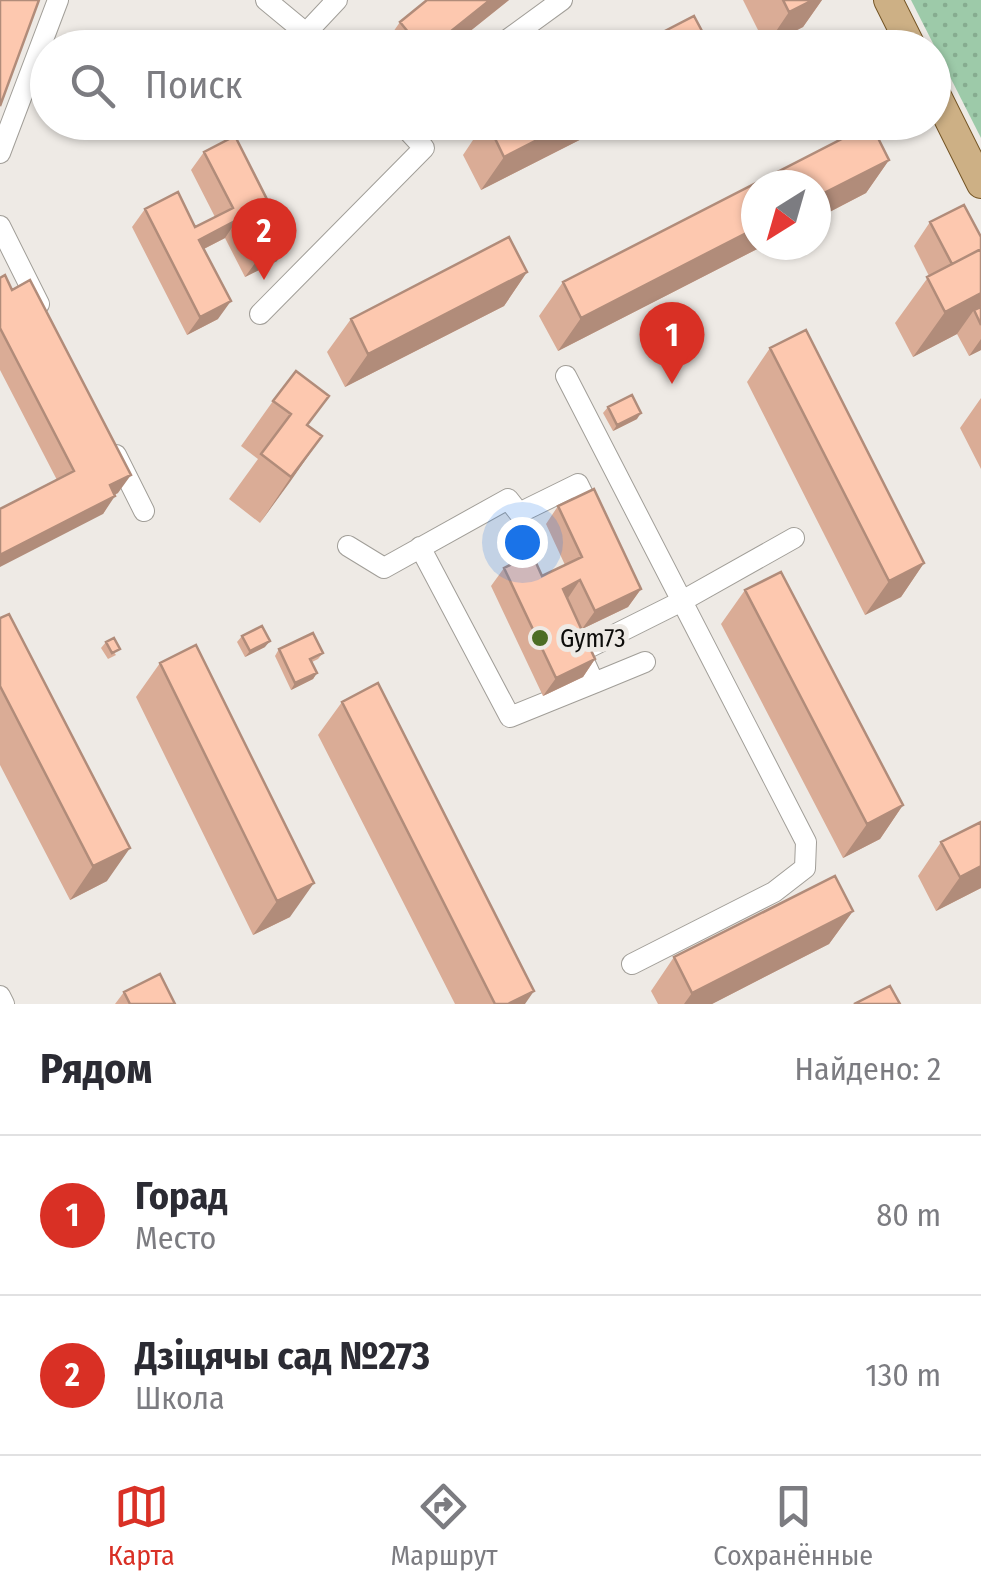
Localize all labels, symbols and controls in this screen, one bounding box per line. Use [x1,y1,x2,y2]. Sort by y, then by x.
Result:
search box [30,30,951,140]
icon: search [65,58,120,113]
text: Поиск [145,62,242,108]
north arrow [741,170,831,260]
pin: 2 [232,198,296,280]
pin: 1 [640,302,704,384]
your location [497,517,548,568]
place label: Gym73 [560,624,625,654]
marker: Gym73 [529,627,551,649]
text: Рядом [40,1044,152,1094]
text: Найдено: 2 [795,1050,941,1088]
text: Горад [135,1173,228,1219]
text: 1 [66,1196,79,1234]
text: 80 m [876,1196,941,1234]
text: Место [135,1219,216,1257]
text: Дзіцячы сад №273 [135,1333,430,1379]
text: 2 [65,1356,80,1394]
text: 130 m [865,1356,941,1394]
text: Школа [135,1379,225,1417]
tab: Карта [108,1479,175,1572]
tab: Маршрут [390,1479,498,1572]
tab: Сохранённые [713,1479,873,1572]

